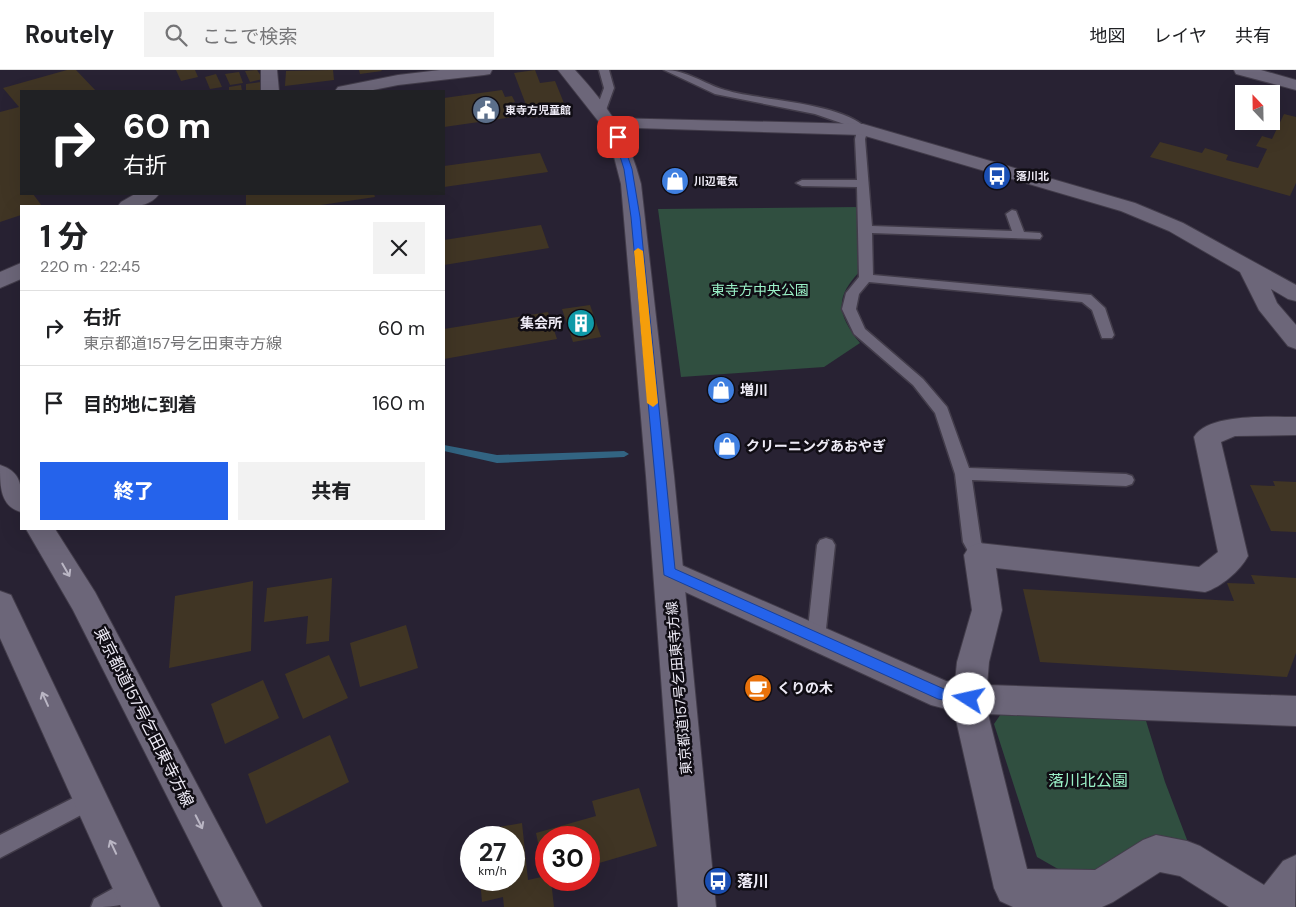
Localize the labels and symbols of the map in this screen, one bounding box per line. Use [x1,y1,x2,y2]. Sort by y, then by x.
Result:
north arrow [1235,85,1280,130]
public building icon: 東寺方児童館 [471,95,501,125]
place label: 東寺方児童館 [505,103,571,117]
pin [597,116,639,158]
bus stop icon: 落川北 [982,161,1012,191]
shop icon: 川辺電気 [660,166,690,196]
place label: 落川北 [1016,169,1049,183]
place label: 川辺電気 [694,174,738,188]
park label: 東寺方中央公園 [711,281,809,299]
building icon: 集会所 [566,308,596,338]
place label: 集会所 [520,314,562,332]
shop icon: 増川 [706,375,736,405]
place label: 増川 [740,381,768,399]
shop icon: クリーニングあおやぎ [712,431,742,461]
place label: クリーニングあおやぎ [746,437,886,455]
one-way arrow [61,563,71,578]
street label: 東京都道157号乞田東寺方線 [662,600,696,776]
street label: 東京都道157号乞田東寺方線 [89,624,199,810]
position arrow [942,672,994,724]
cafe icon: くりの木 [743,673,773,703]
place label: くりの木 [777,679,833,697]
one-way arrow [40,692,50,707]
park label: 落川北公園 [1048,770,1128,791]
one-way arrow [194,815,204,830]
speed limit sign: 30 [535,826,600,891]
one-way arrow [108,840,117,855]
bus stop icon: 落川 [703,866,733,896]
place label: 落川 [737,871,769,892]

